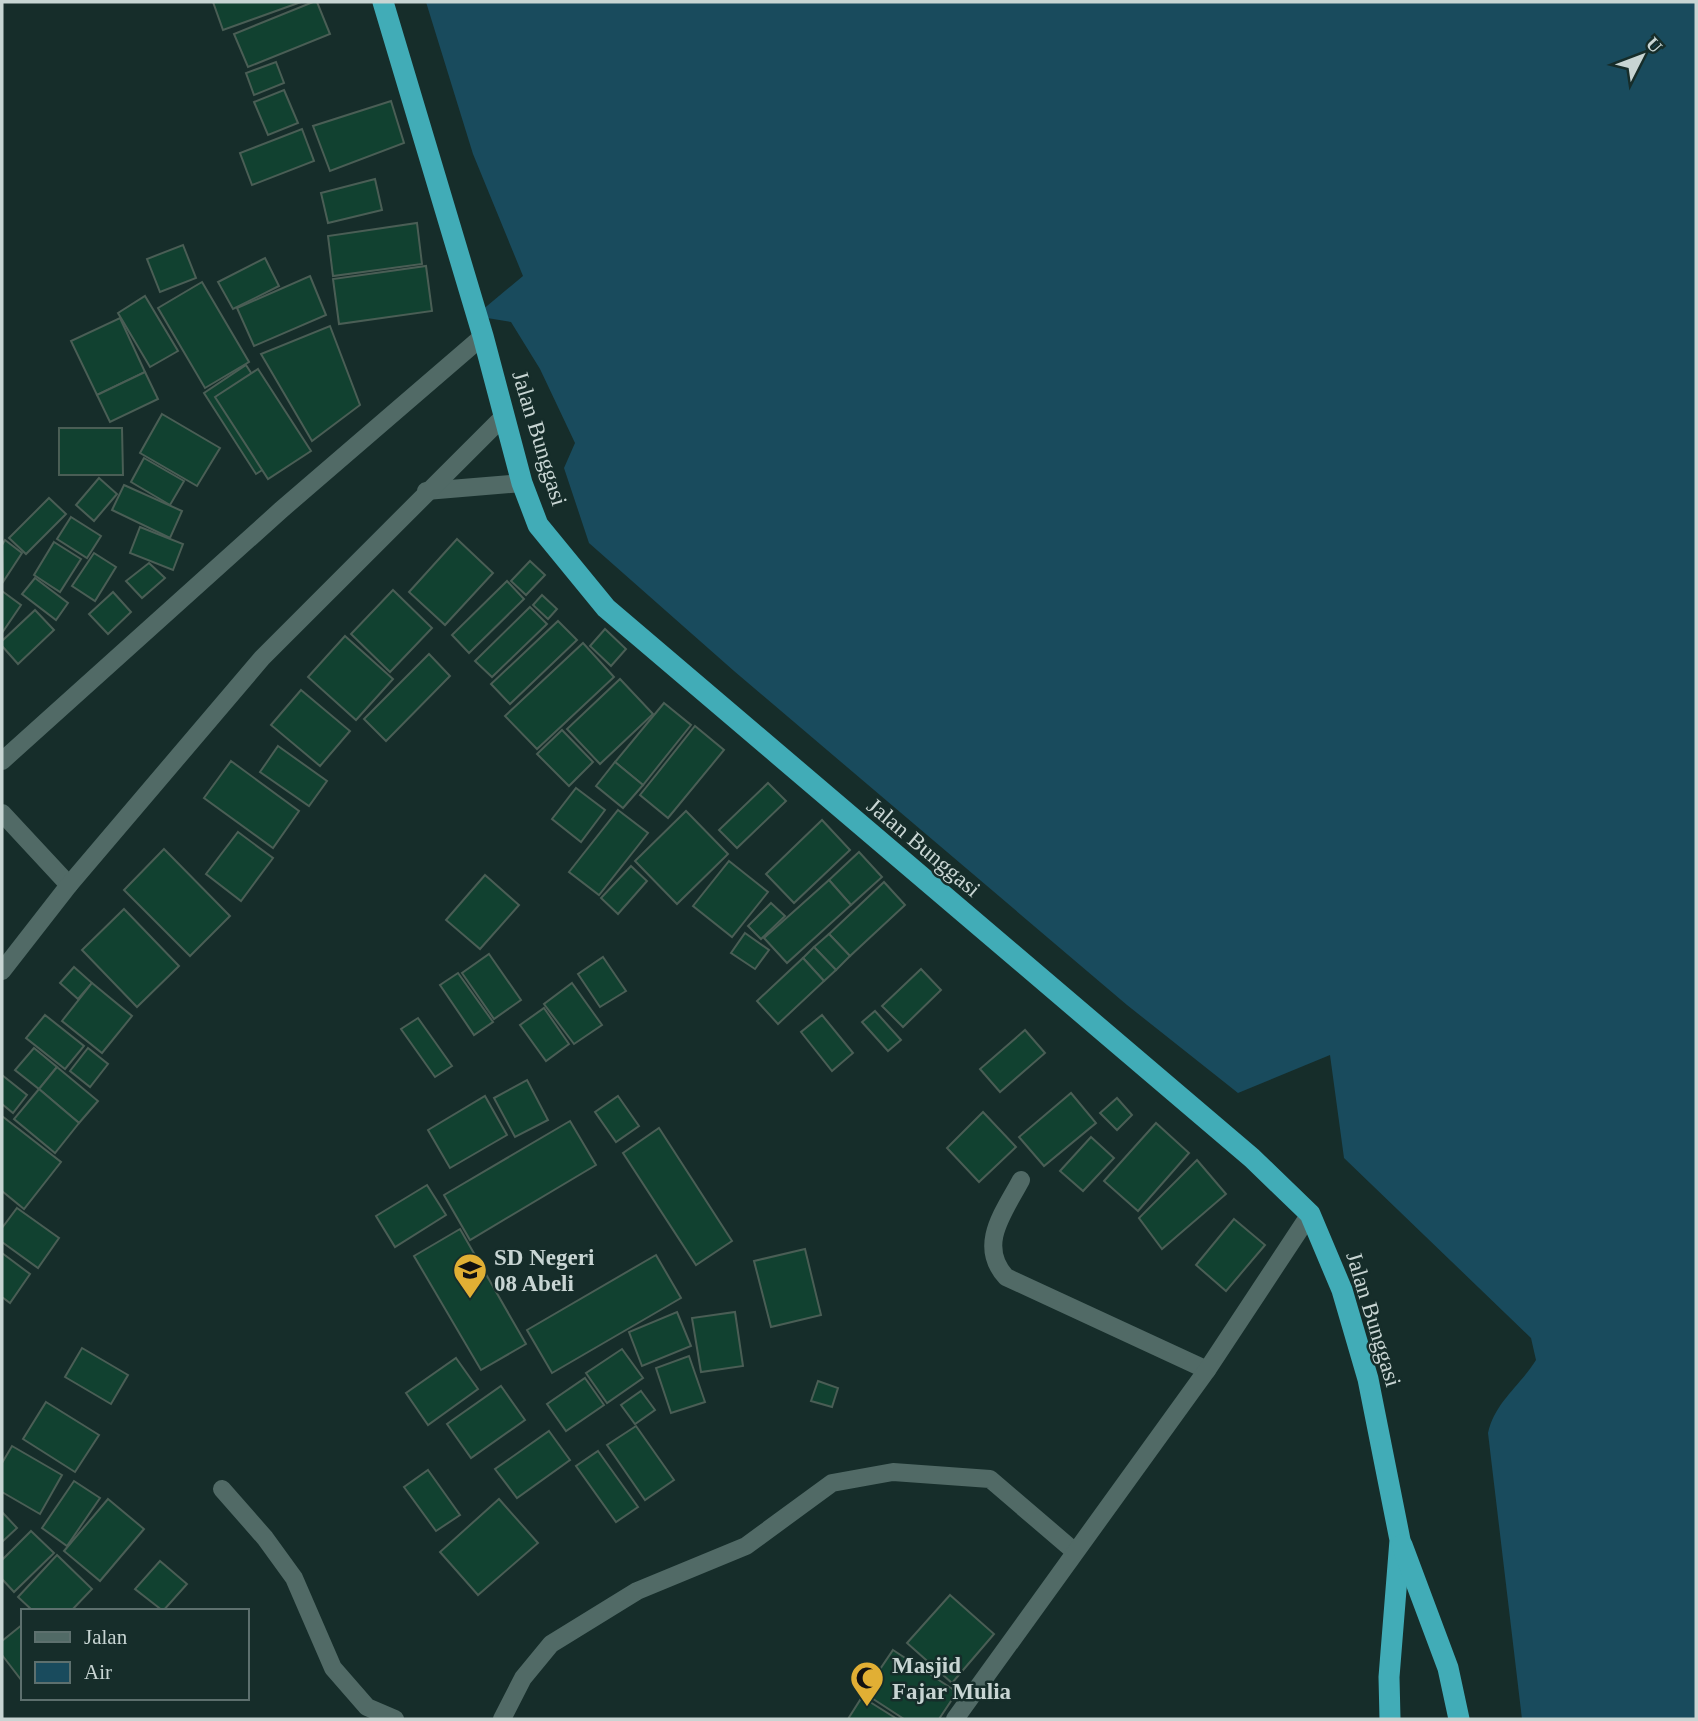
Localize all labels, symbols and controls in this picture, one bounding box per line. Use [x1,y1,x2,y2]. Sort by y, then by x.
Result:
north arrow [1607,21,1677,91]
text: U [1642,33,1667,57]
street label: Jalan Bunggasi [507,368,572,509]
street label: Jalan Bunggasi [862,793,985,902]
place label: SD Negeri 08 Abeli [494,1245,595,1296]
street label: Jalan Bunggasi [1341,1249,1406,1390]
school or university icon: SD Negeri 08 Abeli [451,1251,489,1300]
legend [21,1609,248,1700]
text: Jalan [84,1625,128,1649]
place label: Masjid Fajar Mulia [892,1653,1012,1704]
mosque icon: Masjid Fajar Mulia [848,1659,886,1708]
text: Air [84,1660,112,1684]

